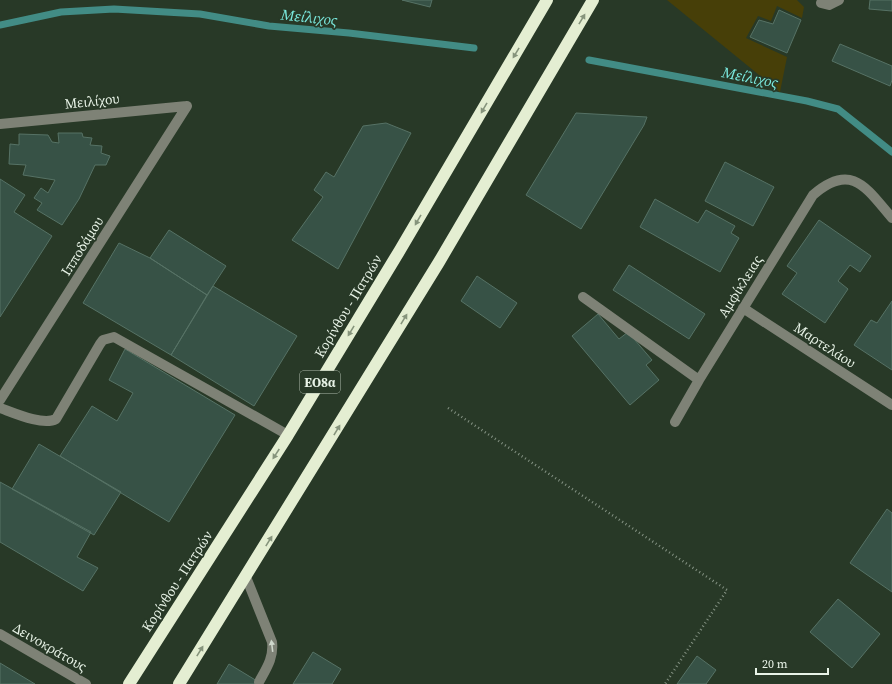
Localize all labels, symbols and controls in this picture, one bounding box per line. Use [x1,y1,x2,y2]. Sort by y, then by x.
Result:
water label: Μείλιχος [279,4,339,30]
one-way arrow [578,13,585,25]
one-way arrow [512,48,520,58]
water label: Μείλιχος [719,61,781,93]
street label: Μειλίχου [64,88,120,114]
one-way arrow [480,102,487,114]
street label: Ιπποδάμου [56,212,108,280]
one-way arrow [414,214,421,226]
street label: Κορίνθου - Πατρών [309,251,387,361]
street label: Αμφίκλειας [713,251,767,321]
one-way arrow [401,313,408,325]
street label: Μαρτελάου [790,317,860,373]
one-way arrow [347,326,355,336]
road number: ΕΟ8α [300,371,340,393]
one-way arrow [333,425,341,435]
one-way arrow [272,449,280,459]
street label: Κορίνθου - Πατρών [137,526,217,635]
one-way arrow [265,535,272,546]
street label: Δεινοκράτους [9,618,91,676]
one-way arrow [269,640,275,652]
one-way arrow [196,646,204,656]
scale bar [756,650,828,676]
text: 20 m [762,656,788,672]

